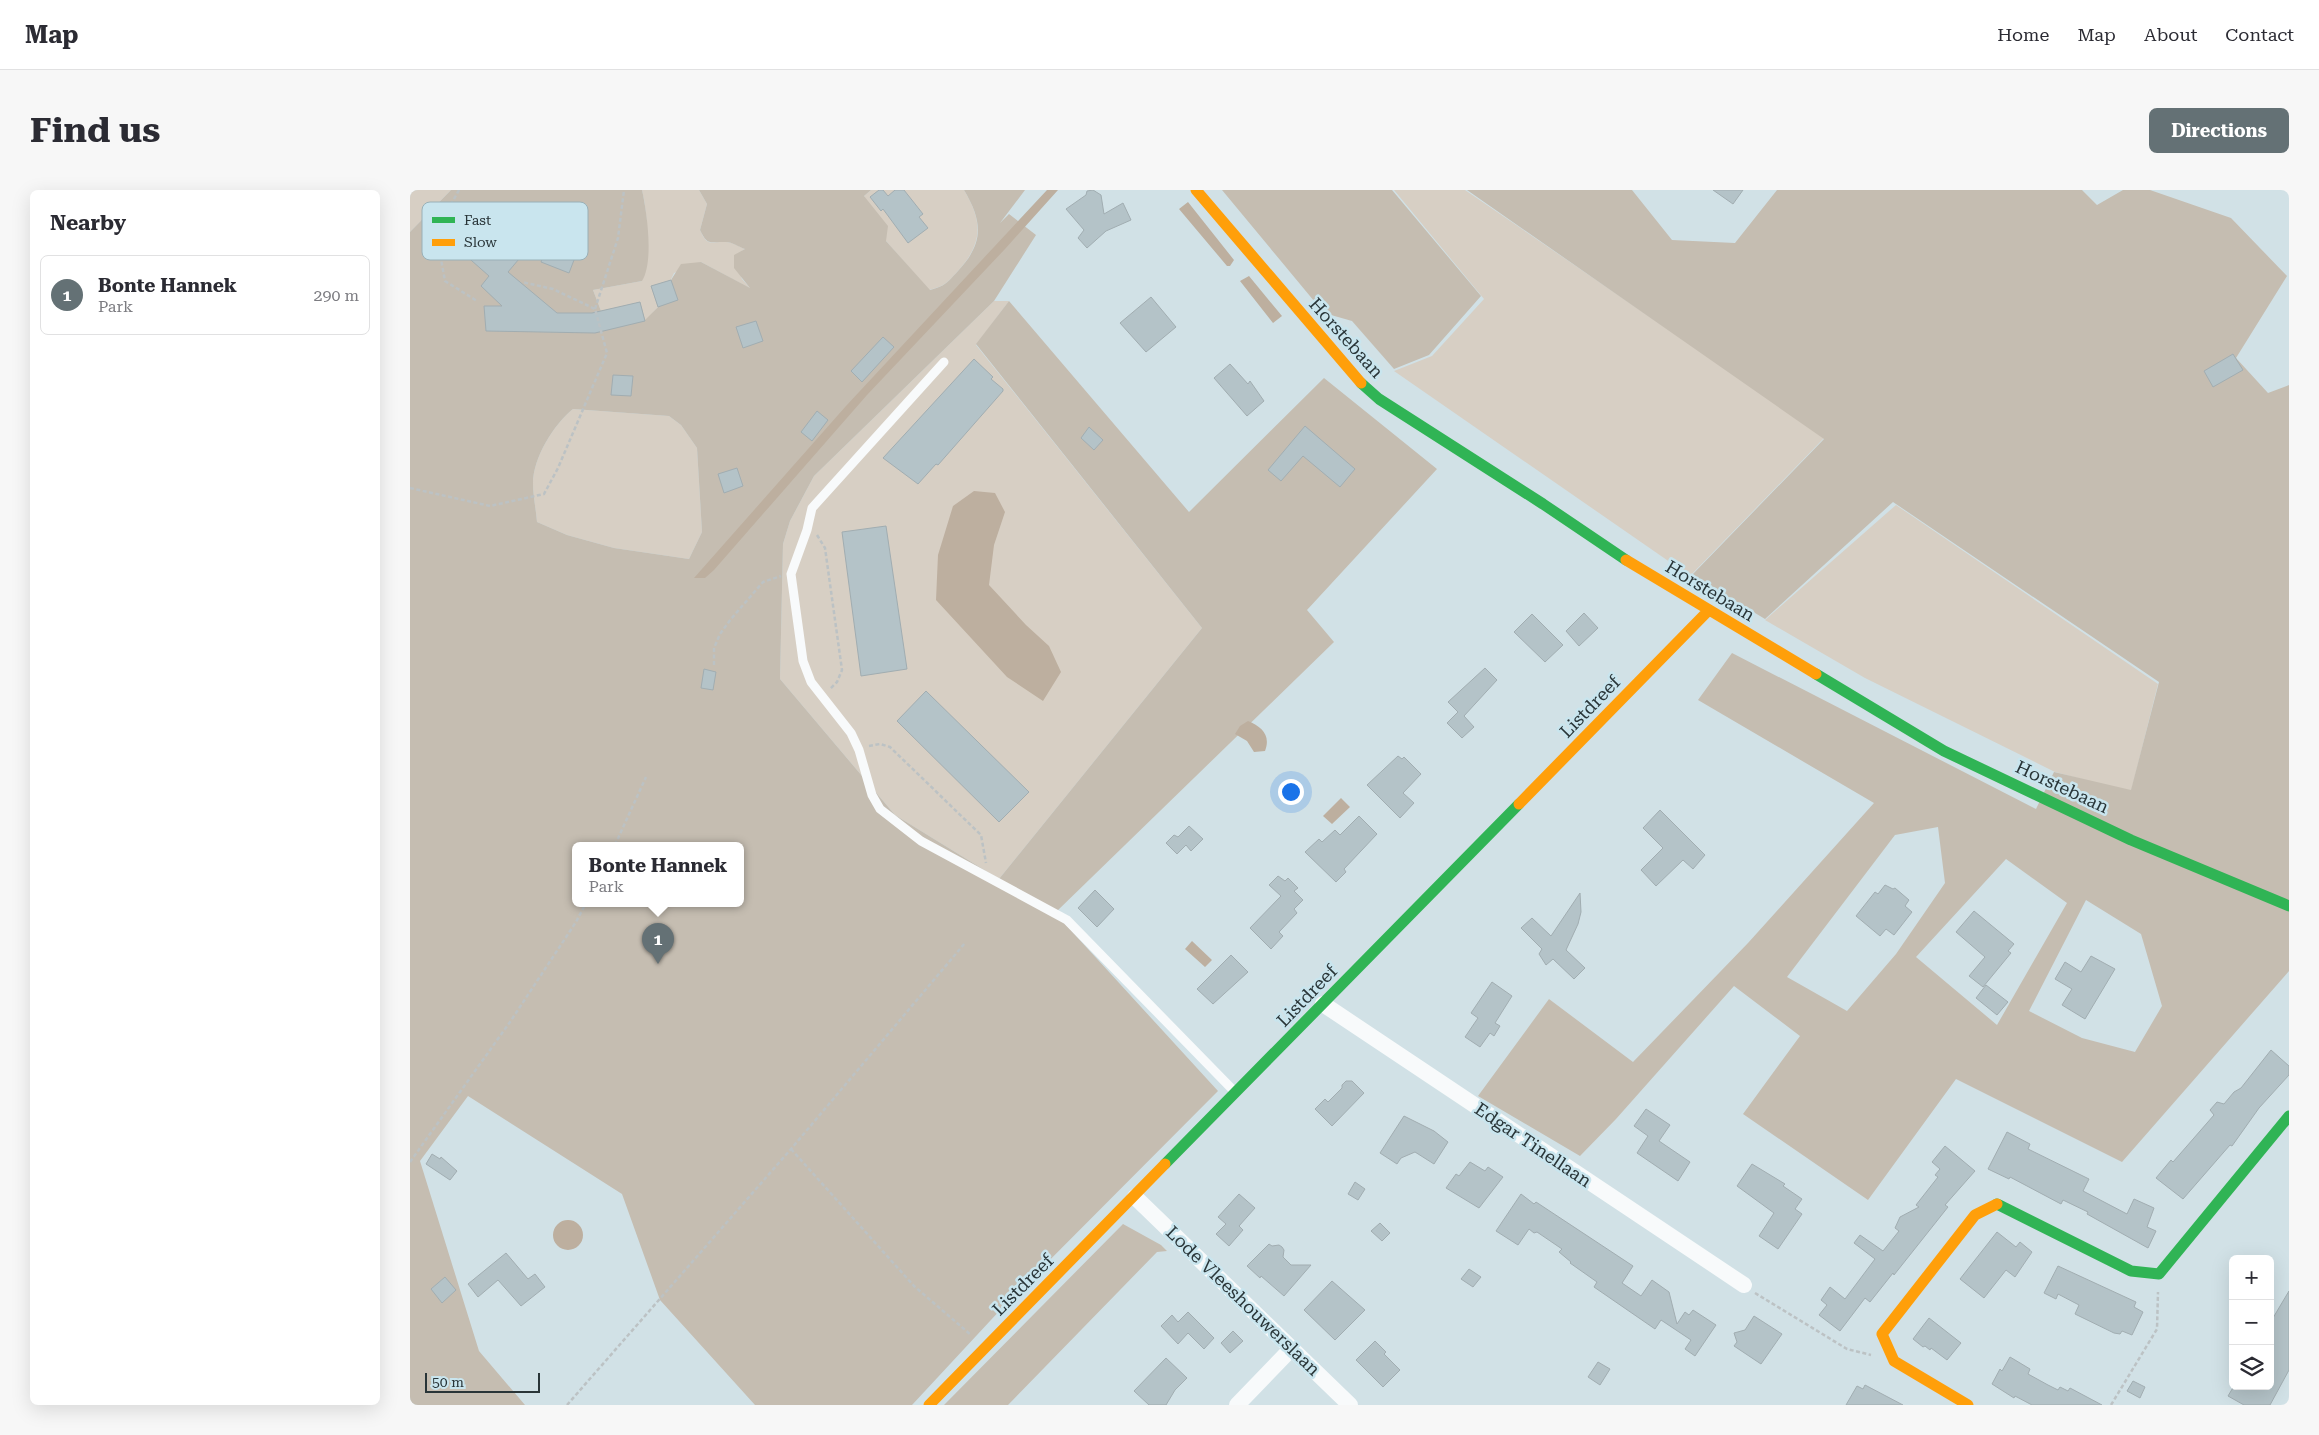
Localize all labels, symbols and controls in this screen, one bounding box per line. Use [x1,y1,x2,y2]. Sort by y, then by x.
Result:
text: Map [25,21,79,49]
text: Home [1997,24,2049,45]
text: Map [2077,24,2116,45]
text: About [2144,24,2197,45]
text: Contact [2225,24,2294,45]
button: Directions [2149,108,2289,153]
text: Find us [30,110,160,151]
legend [422,202,588,260]
text: Nearby [50,211,126,235]
text: Fast [464,212,491,228]
text: Slow [464,234,497,250]
text: Bonte Hannek [98,274,237,297]
text: 1 [63,286,71,305]
text: 290 m [313,286,359,305]
street label: Horstebaan [1305,293,1388,382]
text: Park [98,297,133,316]
street label: Horstebaan [1662,556,1759,626]
street label: Listdreef [1555,671,1625,742]
street label: Horstebaan [2012,756,2113,817]
your location [1278,779,1304,805]
popup [572,842,744,907]
text: Bonte Hannek [589,854,727,877]
text: Park [589,877,624,896]
pin: 1 [642,923,674,964]
street label: Listdreef [1272,960,1342,1031]
street label: Edgar Tinellaan [1471,1098,1596,1192]
street label: Lode Vleeshouwerslaan [1162,1222,1325,1380]
street label: Listdreef [988,1249,1058,1319]
map controls [2229,1255,2274,1390]
button: + [2229,1255,2274,1300]
button: − [2229,1300,2274,1345]
button: layers [2229,1345,2274,1390]
scale bar [425,1370,540,1393]
text: 50 m [432,1374,464,1390]

